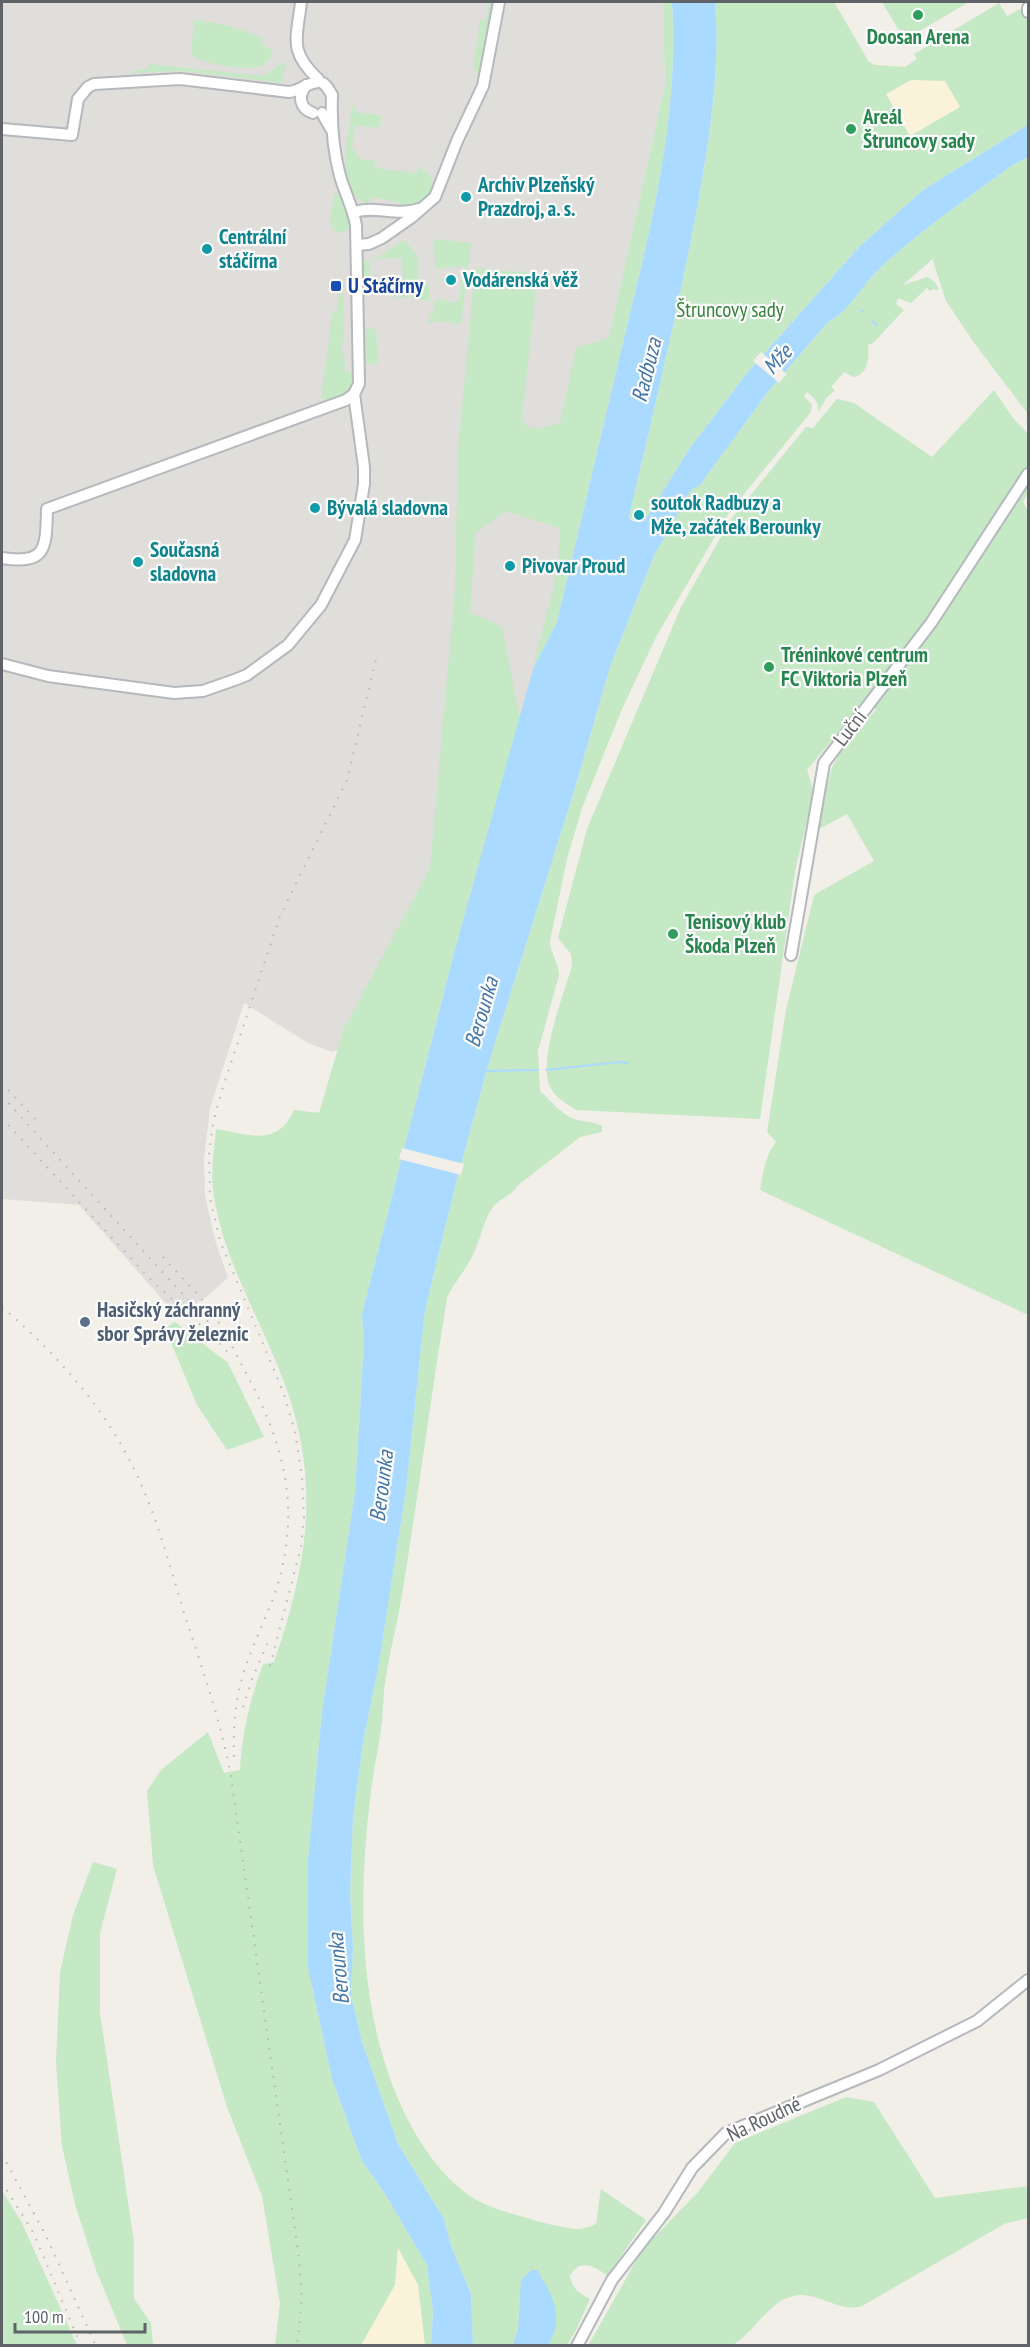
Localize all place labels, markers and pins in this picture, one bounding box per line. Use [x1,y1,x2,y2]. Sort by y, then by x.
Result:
marker: Doosan Arena [911,8,925,22]
place label: Doosan Arena [867,23,970,50]
place label: Areál Štruncovy sady [862,103,975,154]
marker: Areál Štruncovy sady [844,122,858,136]
place label: Archiv Plzeňský Prazdroj, a. s. [477,171,595,222]
marker: Archiv Plzeňský Prazdroj, a. s. [459,190,473,204]
place label: Centrální stáčírna [219,223,287,274]
marker: Centrální stáčírna [200,242,214,256]
place label: Vodárenská věž [462,266,578,293]
place label: U Stáčírny [348,272,424,299]
marker: Vodárenská věž [444,273,458,287]
marker: U Stáčírny [329,279,343,293]
place label: soutok Radbuzy a Mže, začátek Berounky [651,489,821,540]
place label: Bývalá sladovna [327,494,448,521]
marker: Bývalá sladovna [308,501,322,515]
marker: soutok Radbuzy a Mže, začátek Berounky [632,508,646,522]
place label: Současná sladovna [150,536,220,587]
place label: Pivovar Proud [522,552,625,579]
marker: Současná sladovna [131,555,145,569]
marker: Pivovar Proud [503,559,517,573]
place label: Tréninkové centrum FC Viktoria Plzeň [781,641,928,692]
marker: Tréninkové centrum FC Viktoria Plzeň [762,660,776,674]
place label: Tenisový klub Škoda Plzeň [685,908,786,959]
marker: Tenisový klub Škoda Plzeň [666,927,680,941]
place label: Hasičský záchranný sbor Správy železnic [97,1296,249,1347]
marker: Hasičský záchranný sbor Správy železnic [78,1315,92,1329]

